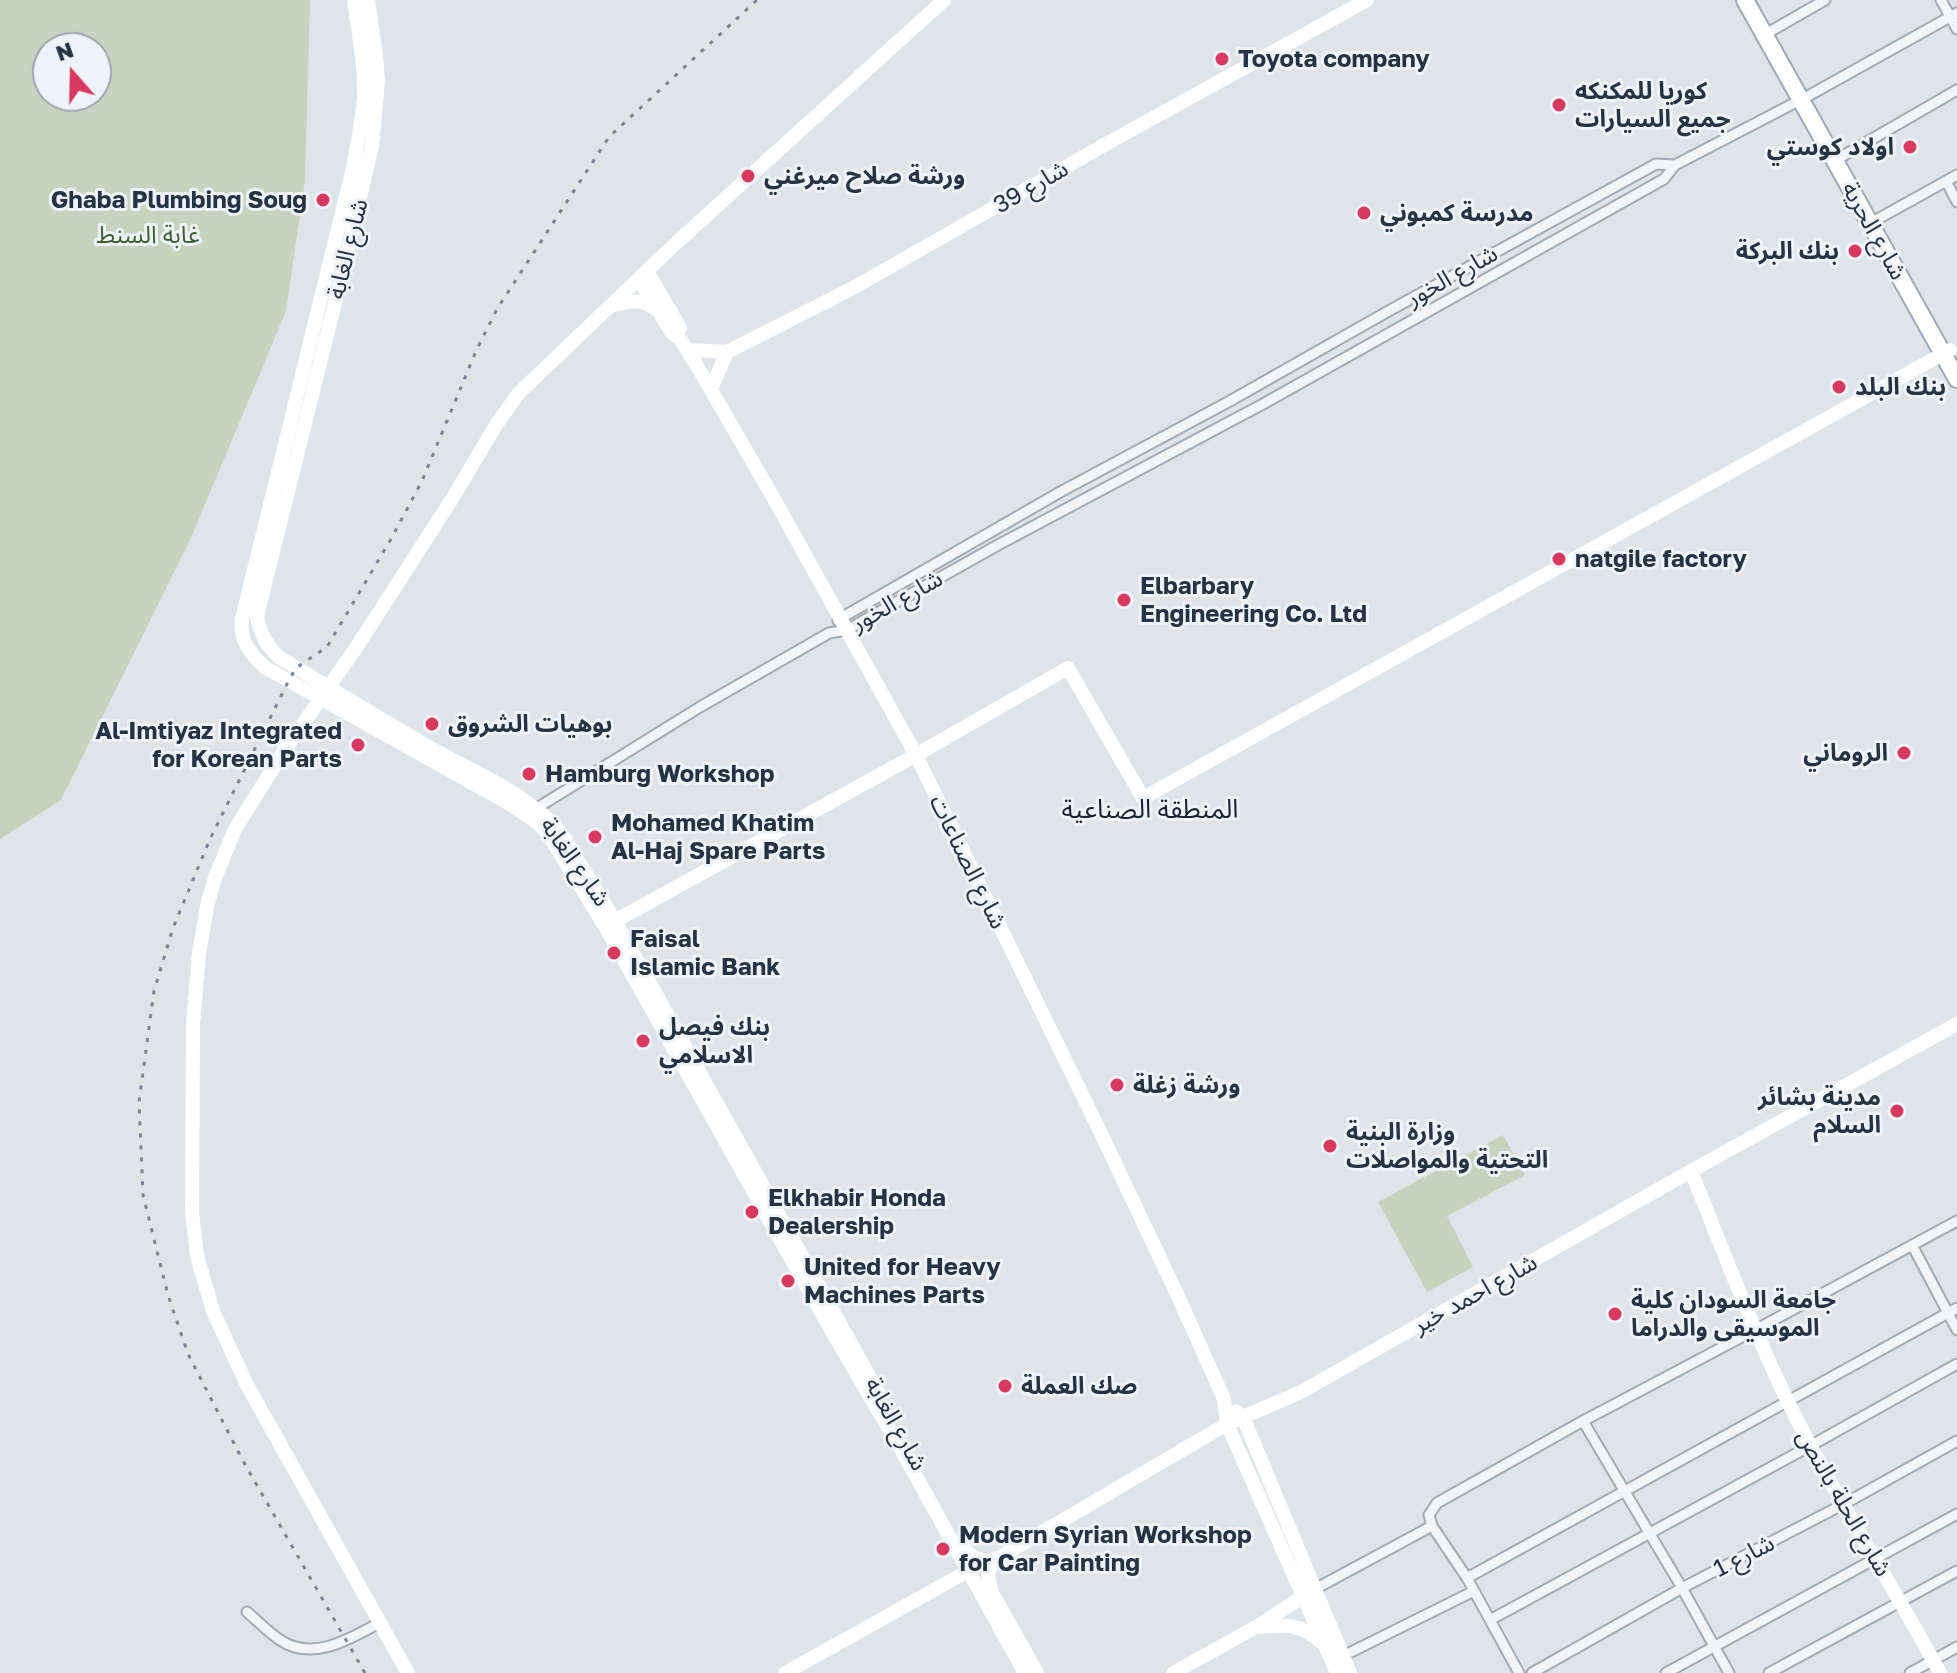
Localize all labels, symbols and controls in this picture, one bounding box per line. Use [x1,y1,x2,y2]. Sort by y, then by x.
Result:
north arrow [32,32,112,112]
text: N [52,35,77,66]
place label: Toyota company [1238,45,1430,73]
marker: Toyota company [1213,50,1231,68]
place label: كوريا للمكنكه جميع السيارات [1575,77,1730,133]
marker: كوريا للمكنكه جميع السيارات [1550,96,1568,114]
place label: اولاد كوستي [1767,133,1894,161]
marker: اولاد كوستي [1901,138,1919,156]
street label: شارع 39 [989,154,1073,220]
place label: ورشة صلاح ميرغني [764,162,965,190]
marker: ورشة صلاح ميرغني [739,167,757,185]
street label: شارع الحرية [1835,177,1913,285]
place label: Ghaba Plumbing Soug [51,186,307,214]
marker: Ghaba Plumbing Soug [314,191,332,209]
street label: شارع الغابة [322,196,374,302]
place label: مدرسة كمبوني [1380,199,1533,227]
marker: مدرسة كمبوني [1355,204,1373,222]
park label: غابة السنط [96,221,200,249]
place label: بنك البركة [1736,237,1839,265]
street label: شارع الخور [1401,239,1503,313]
marker: بنك البركة [1846,242,1864,260]
place label: بنك البلد [1855,373,1946,401]
marker: بنك البلد [1830,378,1848,396]
place label: natgile factory [1575,545,1747,573]
marker: natgile factory [1550,550,1568,568]
street label: شارع الخور [846,564,948,638]
place label: Elbarbary Engineering Co. Ltd [1140,572,1367,628]
marker: Elbarbary Engineering Co. Ltd [1115,591,1133,609]
place label: بوهيات الشروق [448,710,612,738]
marker: بوهيات الشروق [423,715,441,733]
place label: Al-Imtiyaz Integrated for Korean Parts [95,717,342,773]
marker: Al-Imtiyaz Integrated for Korean Parts [349,736,367,754]
place label: الروماني [1803,739,1888,767]
marker: الروماني [1895,744,1913,762]
place label: Hamburg Workshop [545,760,774,788]
marker: Hamburg Workshop [520,765,538,783]
street label: شارع الصناعات [923,790,1013,934]
district label: المنطقة الصناعية [1062,794,1238,826]
place label: Mohamed Khatim Al-Haj Spare Parts [611,809,825,865]
street label: شارع الغابة [534,812,616,912]
marker: Mohamed Khatim Al-Haj Spare Parts [586,828,604,846]
place label: Faisal Islamic Bank [630,925,780,981]
marker: Faisal Islamic Bank [605,944,623,962]
place label: بنك فيصل الاسلامي [659,1013,770,1069]
marker: بنك فيصل الاسلامي [634,1032,652,1050]
place label: ورشة زغلة [1133,1071,1240,1099]
marker: ورشة زغلة [1108,1076,1126,1094]
place label: مدينة بشائر السلام [1758,1083,1881,1139]
marker: مدينة بشائر السلام [1888,1102,1906,1120]
place label: وزارة البنية التحتية والمواصلات [1346,1118,1548,1174]
marker: وزارة البنية التحتية والمواصلات [1321,1137,1339,1155]
place label: Elkhabir Honda Dealership [768,1184,946,1240]
marker: Elkhabir Honda Dealership [743,1203,761,1221]
street label: شارع احمد خير [1408,1248,1542,1340]
place label: United for Heavy Machines Parts [804,1253,1001,1309]
marker: United for Heavy Machines Parts [779,1272,797,1290]
place label: جامعة السودان كلية الموسيقى والدراما [1631,1286,1836,1342]
marker: جامعة السودان كلية الموسيقى والدراما [1606,1305,1624,1323]
street label: شارع الغابة [859,1372,933,1476]
place label: صك العملة [1021,1372,1137,1400]
marker: صك العملة [996,1377,1014,1395]
street label: شارع الحلة بالنص [1790,1424,1898,1582]
place label: Modern Syrian Workshop for Car Painting [959,1521,1252,1577]
street label: شارع 1 [1709,1529,1779,1583]
marker: Modern Syrian Workshop for Car Painting [934,1540,952,1558]

